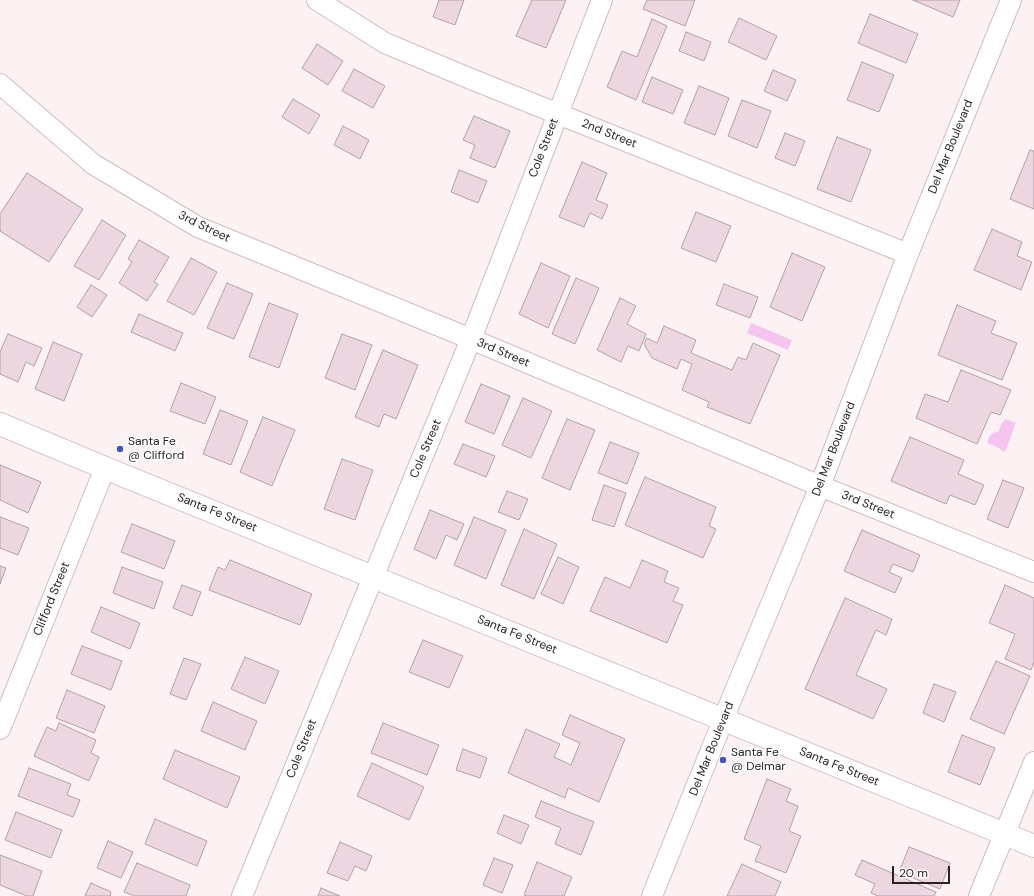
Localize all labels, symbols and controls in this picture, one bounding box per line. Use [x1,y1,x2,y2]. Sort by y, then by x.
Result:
street label: Del Mar Boulevard [926,98,976,196]
street label: Cole Street [526,116,562,180]
street label: 2nd Street [579,116,639,152]
street label: 3rd Street [176,208,232,246]
street label: 3rd Street [474,335,532,371]
street label: Del Mar Boulevard [809,400,859,498]
street label: Cole Street [407,417,445,481]
place label: Santa Fe @ Clifford [128,435,184,463]
marker: Santa Fe @ Clifford [115,444,125,454]
street label: 3rd Street [839,488,897,522]
street label: Santa Fe Street [175,490,259,536]
street label: Clifford Street [31,560,73,638]
street label: Santa Fe Street [475,612,559,658]
street label: Del Mar Boulevard [687,700,737,798]
street label: Cole Street [284,717,320,781]
street label: Santa Fe Street [797,744,881,790]
place label: Santa Fe @ Delmar [731,746,786,774]
marker: Santa Fe @ Delmar [718,755,728,765]
scale bar [894,858,952,884]
text: 20 m [899,865,928,881]

